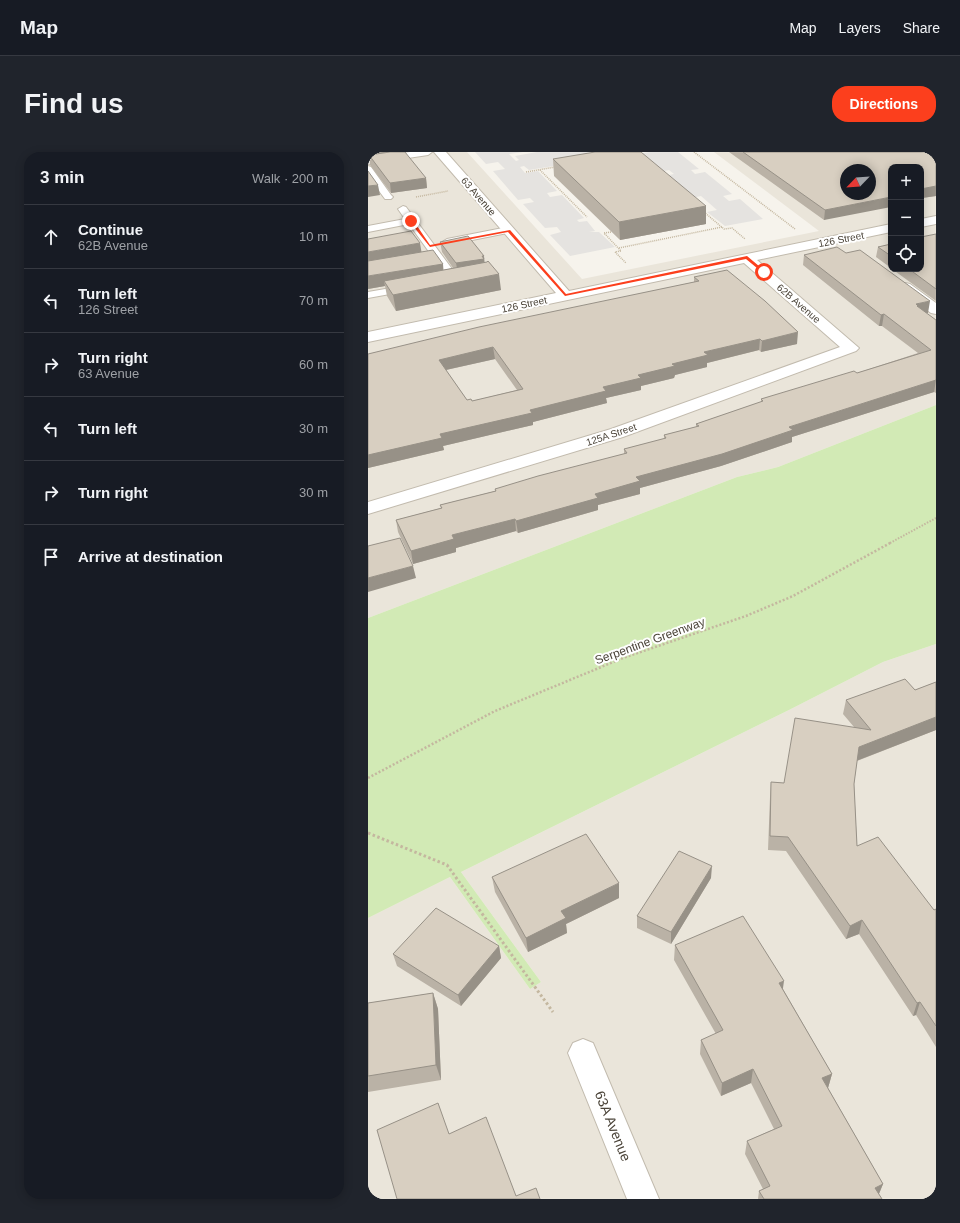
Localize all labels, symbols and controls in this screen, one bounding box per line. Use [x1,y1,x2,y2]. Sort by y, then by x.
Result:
text: Map [20,17,58,38]
text: Map [789,20,817,36]
text: Layers [839,20,881,36]
text: Share [903,20,940,36]
button: Directions [832,86,936,122]
text: Find us [24,88,124,119]
north arrow [840,164,876,200]
map controls [888,164,924,272]
button: + [888,164,924,200]
text: 3 min [40,168,84,187]
text: Walk · 200 m [252,171,328,186]
street label: 63 Avenue [459,175,499,218]
button: − [888,200,924,236]
route end [402,212,420,230]
text: Continue [78,221,143,238]
icon: ahead [40,226,62,248]
text: 10 m [299,229,328,244]
street label: 126 Street [817,230,865,249]
button: locate [888,236,924,272]
text: 62B Avenue [78,238,148,253]
route start [755,263,773,281]
street label: 62B Avenue [775,282,823,325]
text: Turn left [78,285,137,302]
icon: left [40,290,62,312]
text: 70 m [299,293,328,308]
street label: 126 Street [500,294,548,315]
text: 126 Street [78,302,138,317]
text: Turn right [78,349,148,366]
icon: right [40,354,62,376]
text: 60 m [299,357,328,372]
text: 63 Avenue [78,366,139,381]
icon: left [40,418,62,440]
text: Turn left [78,420,137,437]
text: 30 m [299,421,328,436]
street label: 125A Street [585,421,638,448]
icon: right [40,482,62,504]
text: Turn right [78,484,148,501]
text: 30 m [299,485,328,500]
icon: arrive [40,546,62,568]
text: Arrive at destination [78,548,223,565]
street label: Serpentine Greenway [593,615,707,667]
street label: 63A Avenue [592,1088,634,1164]

